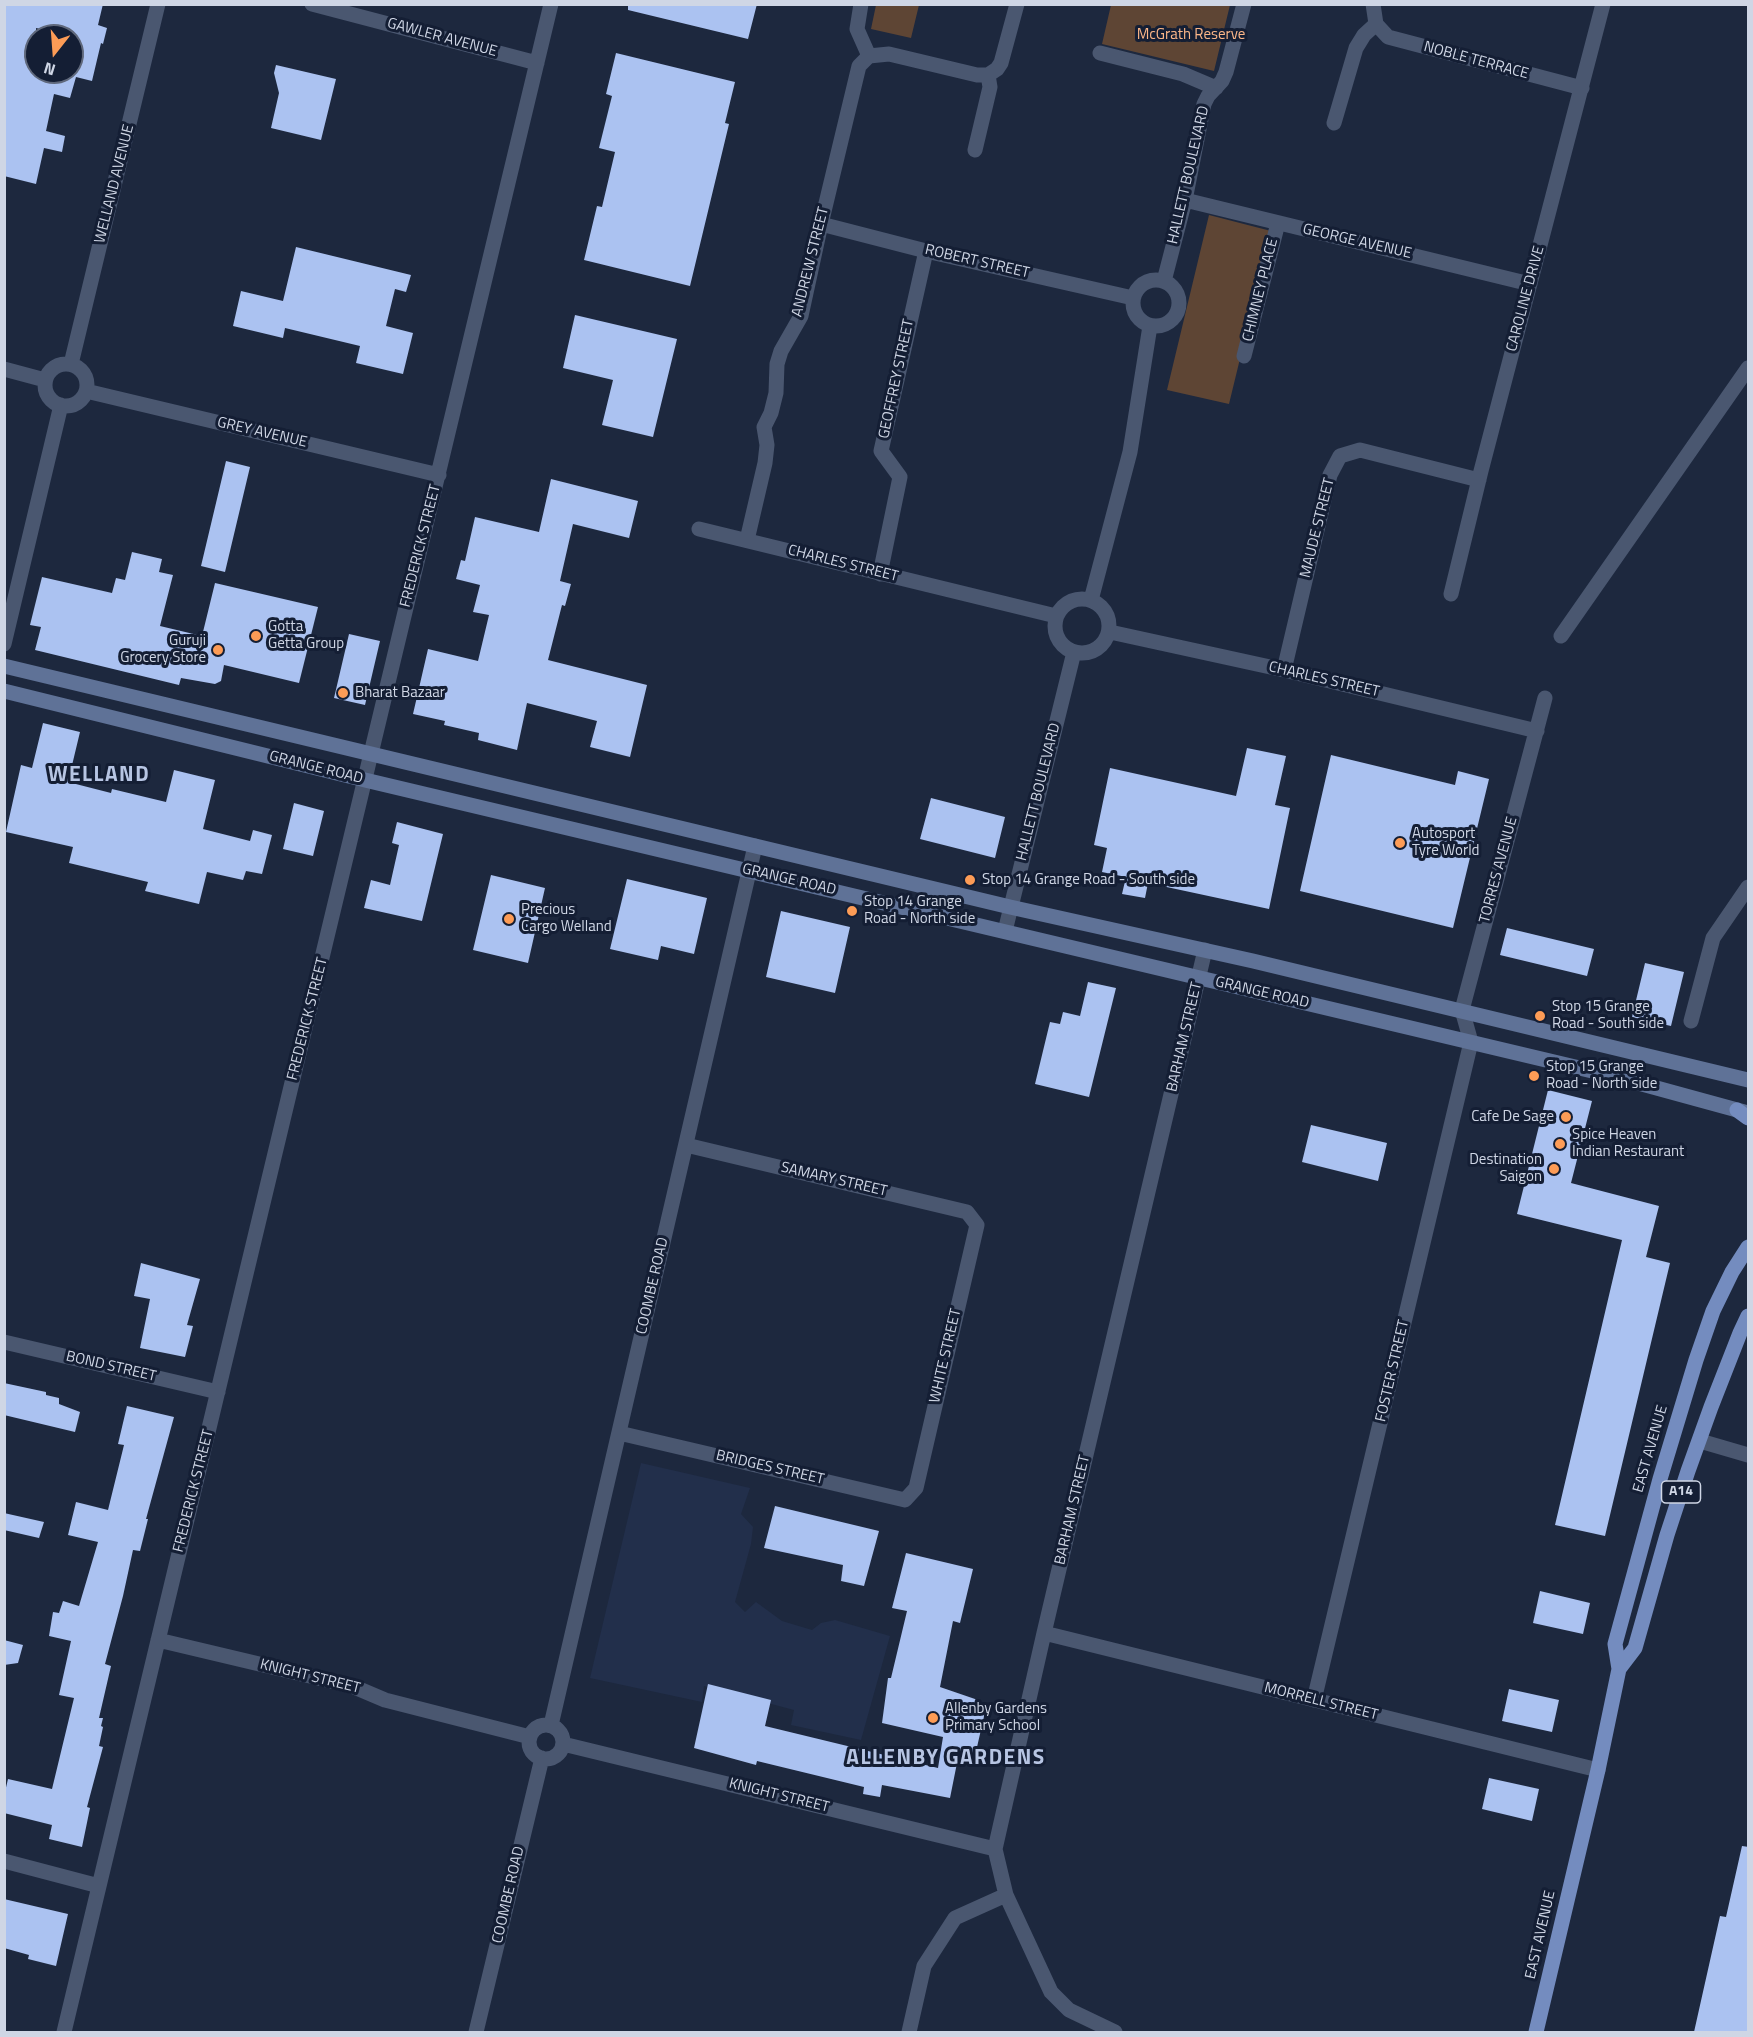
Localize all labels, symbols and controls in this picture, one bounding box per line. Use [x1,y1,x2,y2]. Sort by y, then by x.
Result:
street label: GAWLER AVENUE [385,15,499,61]
north arrow [24,24,84,84]
park label: McGrath Reserve [1137,26,1245,44]
street label: NOBLE TERRACE [1422,38,1530,84]
text: N [41,56,58,82]
street label: HALLETT BOULEVARD [1164,104,1214,246]
street label: WELLAND AVENUE [92,123,138,245]
street label: ANDREW STREET [789,205,833,319]
street label: GEORGE AVENUE [1301,221,1413,263]
street label: CHIMNEY PLACE [1239,237,1283,343]
street label: ROBERT STREET [923,241,1031,283]
street label: CAROLINE DRIVE [1503,244,1549,354]
street label: GEOFFREY STREET [876,318,918,440]
street label: GREY AVENUE [215,414,309,452]
street label: MAUDE STREET [1297,476,1339,580]
street label: FREDERICK STREET [397,483,445,609]
street label: CHARLES STREET [786,542,900,586]
place label: Gotta Getta Group [268,618,344,653]
marker: Gotta Getta Group [249,629,263,643]
place label: Guruji Grocery Store [120,632,206,667]
marker: Guruji Grocery Store [211,643,225,657]
street label: CHARLES STREET [1267,659,1381,701]
place label: Bharat Bazaar [355,684,445,702]
marker: Bharat Bazaar [336,686,350,700]
street label: HALLETT BOULEVARD [1013,721,1065,863]
street label: GRANGE ROAD [267,748,365,788]
district label: WELLAND [48,763,150,789]
street label: TORRES AVENUE [1476,815,1522,925]
place label: Autosport Tyre World [1412,825,1480,860]
marker: Autosport Tyre World [1393,836,1407,850]
street label: GRANGE ROAD [740,860,838,900]
place label: Stop 14 Grange Road - South side [982,871,1195,889]
marker: Stop 14 Grange Road - South side [963,873,977,887]
place label: Stop 14 Grange Road - North side [864,893,975,928]
place label: Precious Cargo Welland [521,901,612,936]
marker: Stop 14 Grange Road - North side [845,904,859,918]
marker: Precious Cargo Welland [502,912,516,926]
street label: FREDERICK STREET [284,956,332,1082]
street label: GRANGE ROAD [1213,973,1311,1013]
street label: BARHAM STREET [1164,980,1206,1094]
place label: Stop 15 Grange Road - South side [1552,998,1664,1033]
marker: Stop 15 Grange Road - South side [1533,1009,1547,1023]
place label: Stop 15 Grange Road - North side [1546,1058,1657,1093]
marker: Stop 15 Grange Road - North side [1527,1069,1541,1083]
place label: Cafe De Sage [1471,1108,1554,1126]
marker: Cafe De Sage [1559,1110,1573,1124]
place label: Spice Heaven Indian Restaurant [1572,1126,1684,1161]
marker: Spice Heaven Indian Restaurant [1553,1137,1567,1151]
place label: Destination Saigon [1469,1151,1542,1186]
street label: SAMARY STREET [779,1159,889,1201]
marker: Destination Saigon [1547,1162,1561,1176]
street label: COOMBE ROAD [633,1236,673,1336]
street label: WHITE STREET [926,1307,966,1405]
street label: FOSTER STREET [1373,1318,1413,1424]
street label: BOND STREET [64,1348,158,1386]
street label: EAST AVENUE [1630,1403,1672,1495]
street label: FREDERICK STREET [170,1428,218,1554]
street label: BRIDGES STREET [714,1447,826,1489]
street label: BARHAM STREET [1052,1453,1094,1567]
road number: A14 [1662,1481,1700,1503]
street label: KNIGHT STREET [258,1656,362,1698]
street label: MORRELL STREET [1262,1679,1380,1725]
place label: Allenby Gardens Primary School [945,1700,1047,1735]
marker: Allenby Gardens Primary School [926,1711,940,1725]
district label: ALLENBY GARDENS [846,1746,1046,1772]
street label: KNIGHT STREET [727,1775,831,1817]
street label: COOMBE ROAD [489,1845,529,1945]
street label: EAST AVENUE [1522,1889,1560,1981]

